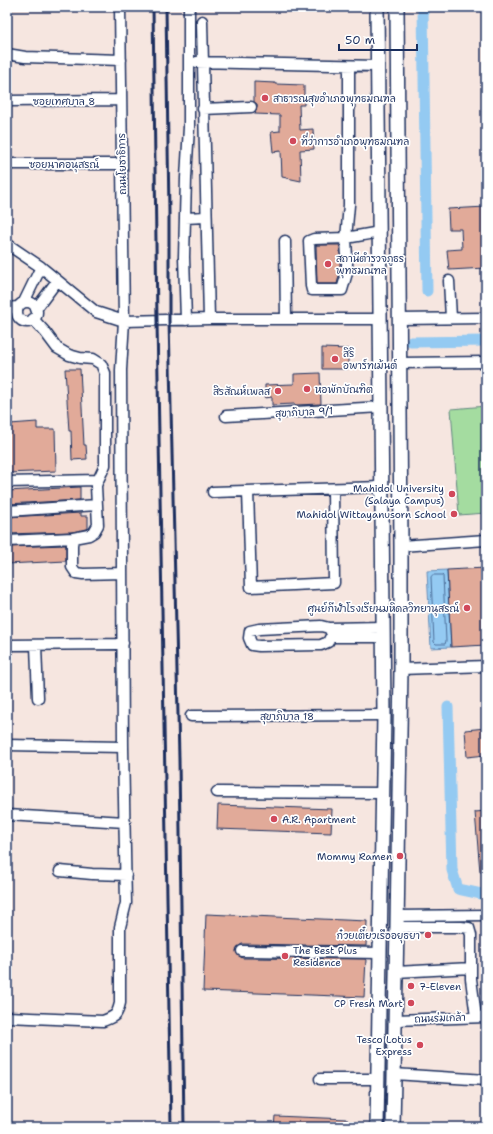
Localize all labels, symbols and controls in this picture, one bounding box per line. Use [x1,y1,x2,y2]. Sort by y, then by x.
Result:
scale bar [339,26,417,52]
text: 50 m [345,32,375,48]
place label: สาธารณสุขอำเภอพุทธมณฑล [273,92,396,107]
marker: สาธารณสุขอำเภอพุทธมณฑล [260,93,270,103]
street label: ซอยเทศบาล 8 [33,95,95,108]
place label: ที่ว่าการอำเภอพุทธมณฑล [301,132,409,150]
street label: ถนนโยธาธิการ [115,133,129,195]
marker: ที่ว่าการอำเภอพุทธมณฑล [288,136,298,146]
street label: ซอยนาคอนุสรณ์ [29,157,100,173]
place label: สถานีตำรวจภูธร พุทธมณฑล [336,252,404,279]
marker: สถานีตำรวจภูธร พุทธมณฑล [323,259,333,269]
place label: สิริ อพาร์ทเม้นต์ [343,347,397,372]
marker: สิริ อพาร์ทเม้นต์ [330,354,340,364]
place label: หอพักบัณฑิต [315,383,373,396]
place label: สิรสัณห์เพลส [213,384,271,398]
marker: หอพักบัณฑิต [302,384,312,394]
marker: สิรสัณห์เพลส [273,386,283,396]
street label: สุขาภิบาล 9/1 [275,404,333,422]
place label: Mahidol University (Salaya Campus) [353,482,444,507]
marker: Mahidol University (Salaya Campus) [447,489,457,499]
place label: Mahidol Wittayanusorn School [296,508,446,521]
marker: Mahidol Wittayanusorn School [449,509,459,519]
place label: ศูนย์กีฬาโรงเรียนมหิดลวิทยานุสรณ์ [308,601,459,617]
marker: ศูนย์กีฬาโรงเรียนมหิดลวิทยานุสรณ์ [462,603,472,613]
street label: สุขาภิบาล 18 [260,710,314,725]
place label: A.R. Apartment [282,813,356,826]
marker: A.R. Apartment [269,814,279,824]
place label: Mommy Ramen [317,850,392,863]
marker: Mommy Ramen [395,851,405,861]
place label: ก๋วยเตี๋ยวเรืออยุธยา [337,926,420,944]
marker: ก๋วยเตี๋ยวเรืออยุธยา [423,930,433,940]
place label: The Best Plus Residence [293,944,357,969]
marker: The Best Plus Residence [280,951,290,961]
place label: 7-Eleven [419,980,461,993]
marker: 7-Eleven [406,981,416,991]
place label: CP Fresh Mart [334,997,403,1010]
marker: CP Fresh Mart [406,998,416,1008]
street label: ถนนร่มเกล้า [414,1011,466,1025]
place label: Tesco Lotus Express [356,1033,412,1058]
marker: Tesco Lotus Express [415,1040,425,1050]

